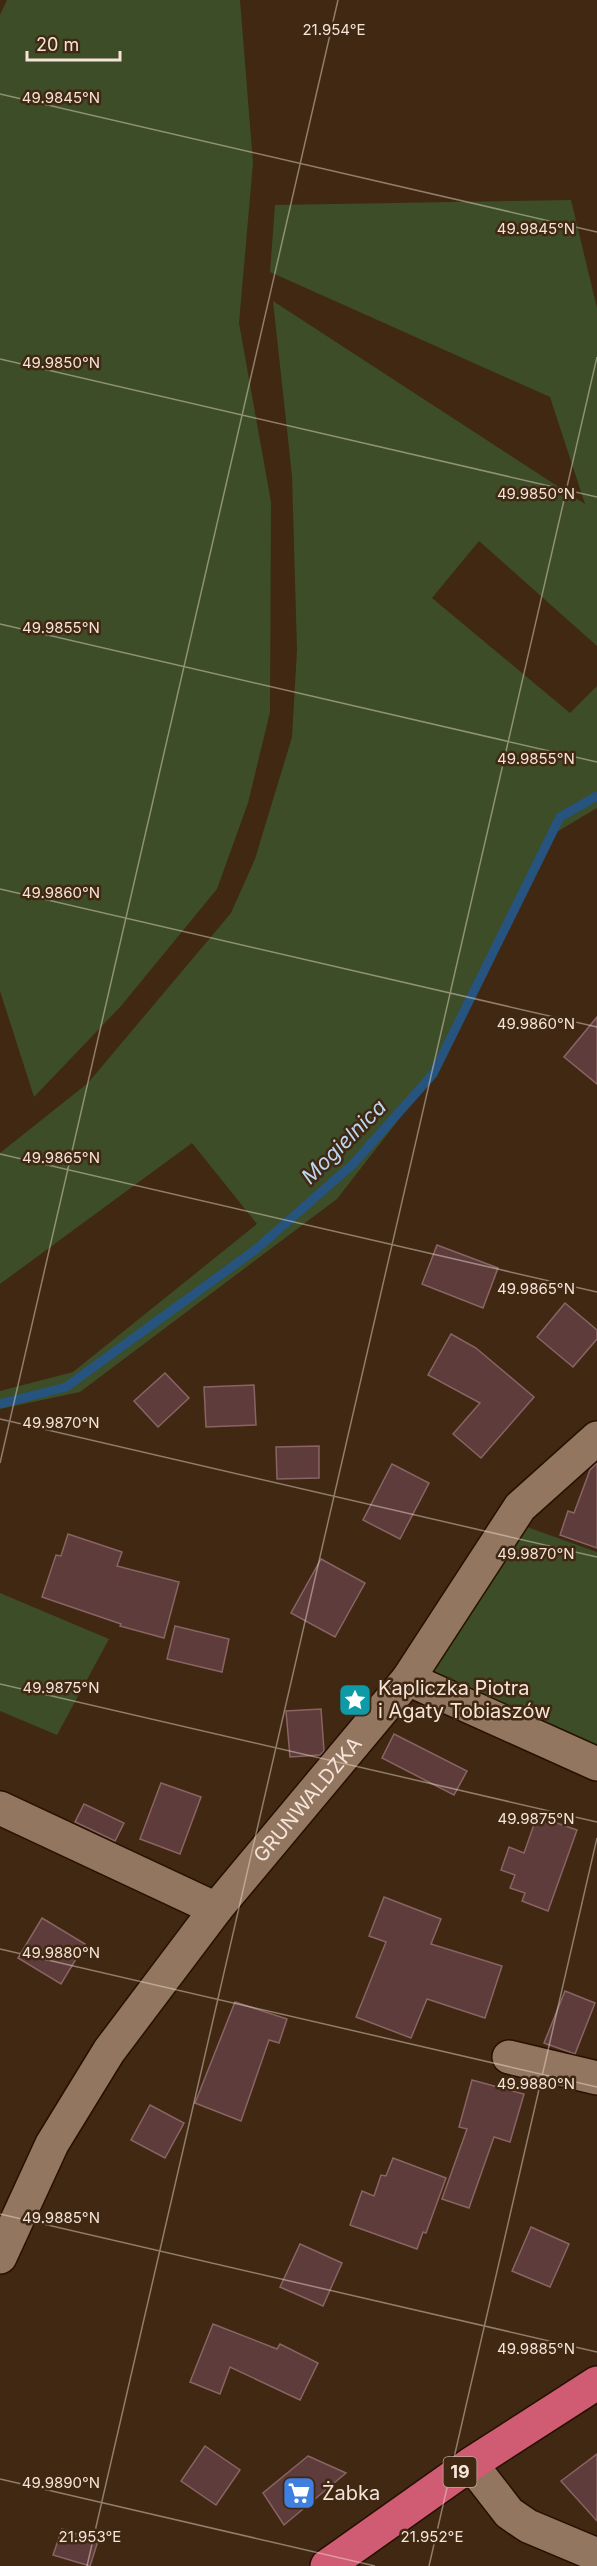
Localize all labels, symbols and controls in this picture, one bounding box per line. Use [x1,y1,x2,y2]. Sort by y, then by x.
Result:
text: 21.954°E [302,20,366,39]
scale bar [27,24,120,62]
text: 20 m [36,34,79,55]
text: 49.9845°N [22,88,100,107]
text: 49.9845°N [497,219,575,238]
text: 49.9850°N [22,353,100,372]
text: 49.9850°N [497,484,575,503]
text: 49.9855°N [22,618,100,637]
text: 49.9855°N [497,749,575,768]
text: 49.9860°N [22,883,100,902]
text: 49.9860°N [497,1014,575,1033]
water label: Mogielnica [296,1094,391,1189]
text: 49.9865°N [22,1148,100,1167]
text: 49.9865°N [497,1279,575,1298]
text: 49.9870°N [22,1413,100,1432]
text: 49.9870°N [497,1544,575,1563]
place label: Kapliczka Piotra i Agaty Tobiaszów [378,1676,551,1723]
text: 49.9875°N [22,1678,100,1697]
place icon: Kapliczka Piotra i Agaty Tobiaszów [337,1682,373,1718]
street label: GRUNWALDZKA [248,1732,367,1867]
text: 49.9875°N [497,1809,575,1828]
text: 49.9880°N [22,1943,100,1962]
text: 49.9880°N [497,2074,575,2093]
text: 49.9885°N [22,2208,100,2227]
text: 49.9885°N [497,2339,575,2358]
road number: 19 [444,2457,476,2487]
text: 49.9890°N [22,2473,100,2492]
supermarket icon: Żabka [281,2475,317,2511]
place label: Żabka [322,2480,380,2505]
text: 21.953°E [59,2527,121,2546]
text: 21.952°E [401,2527,463,2546]

